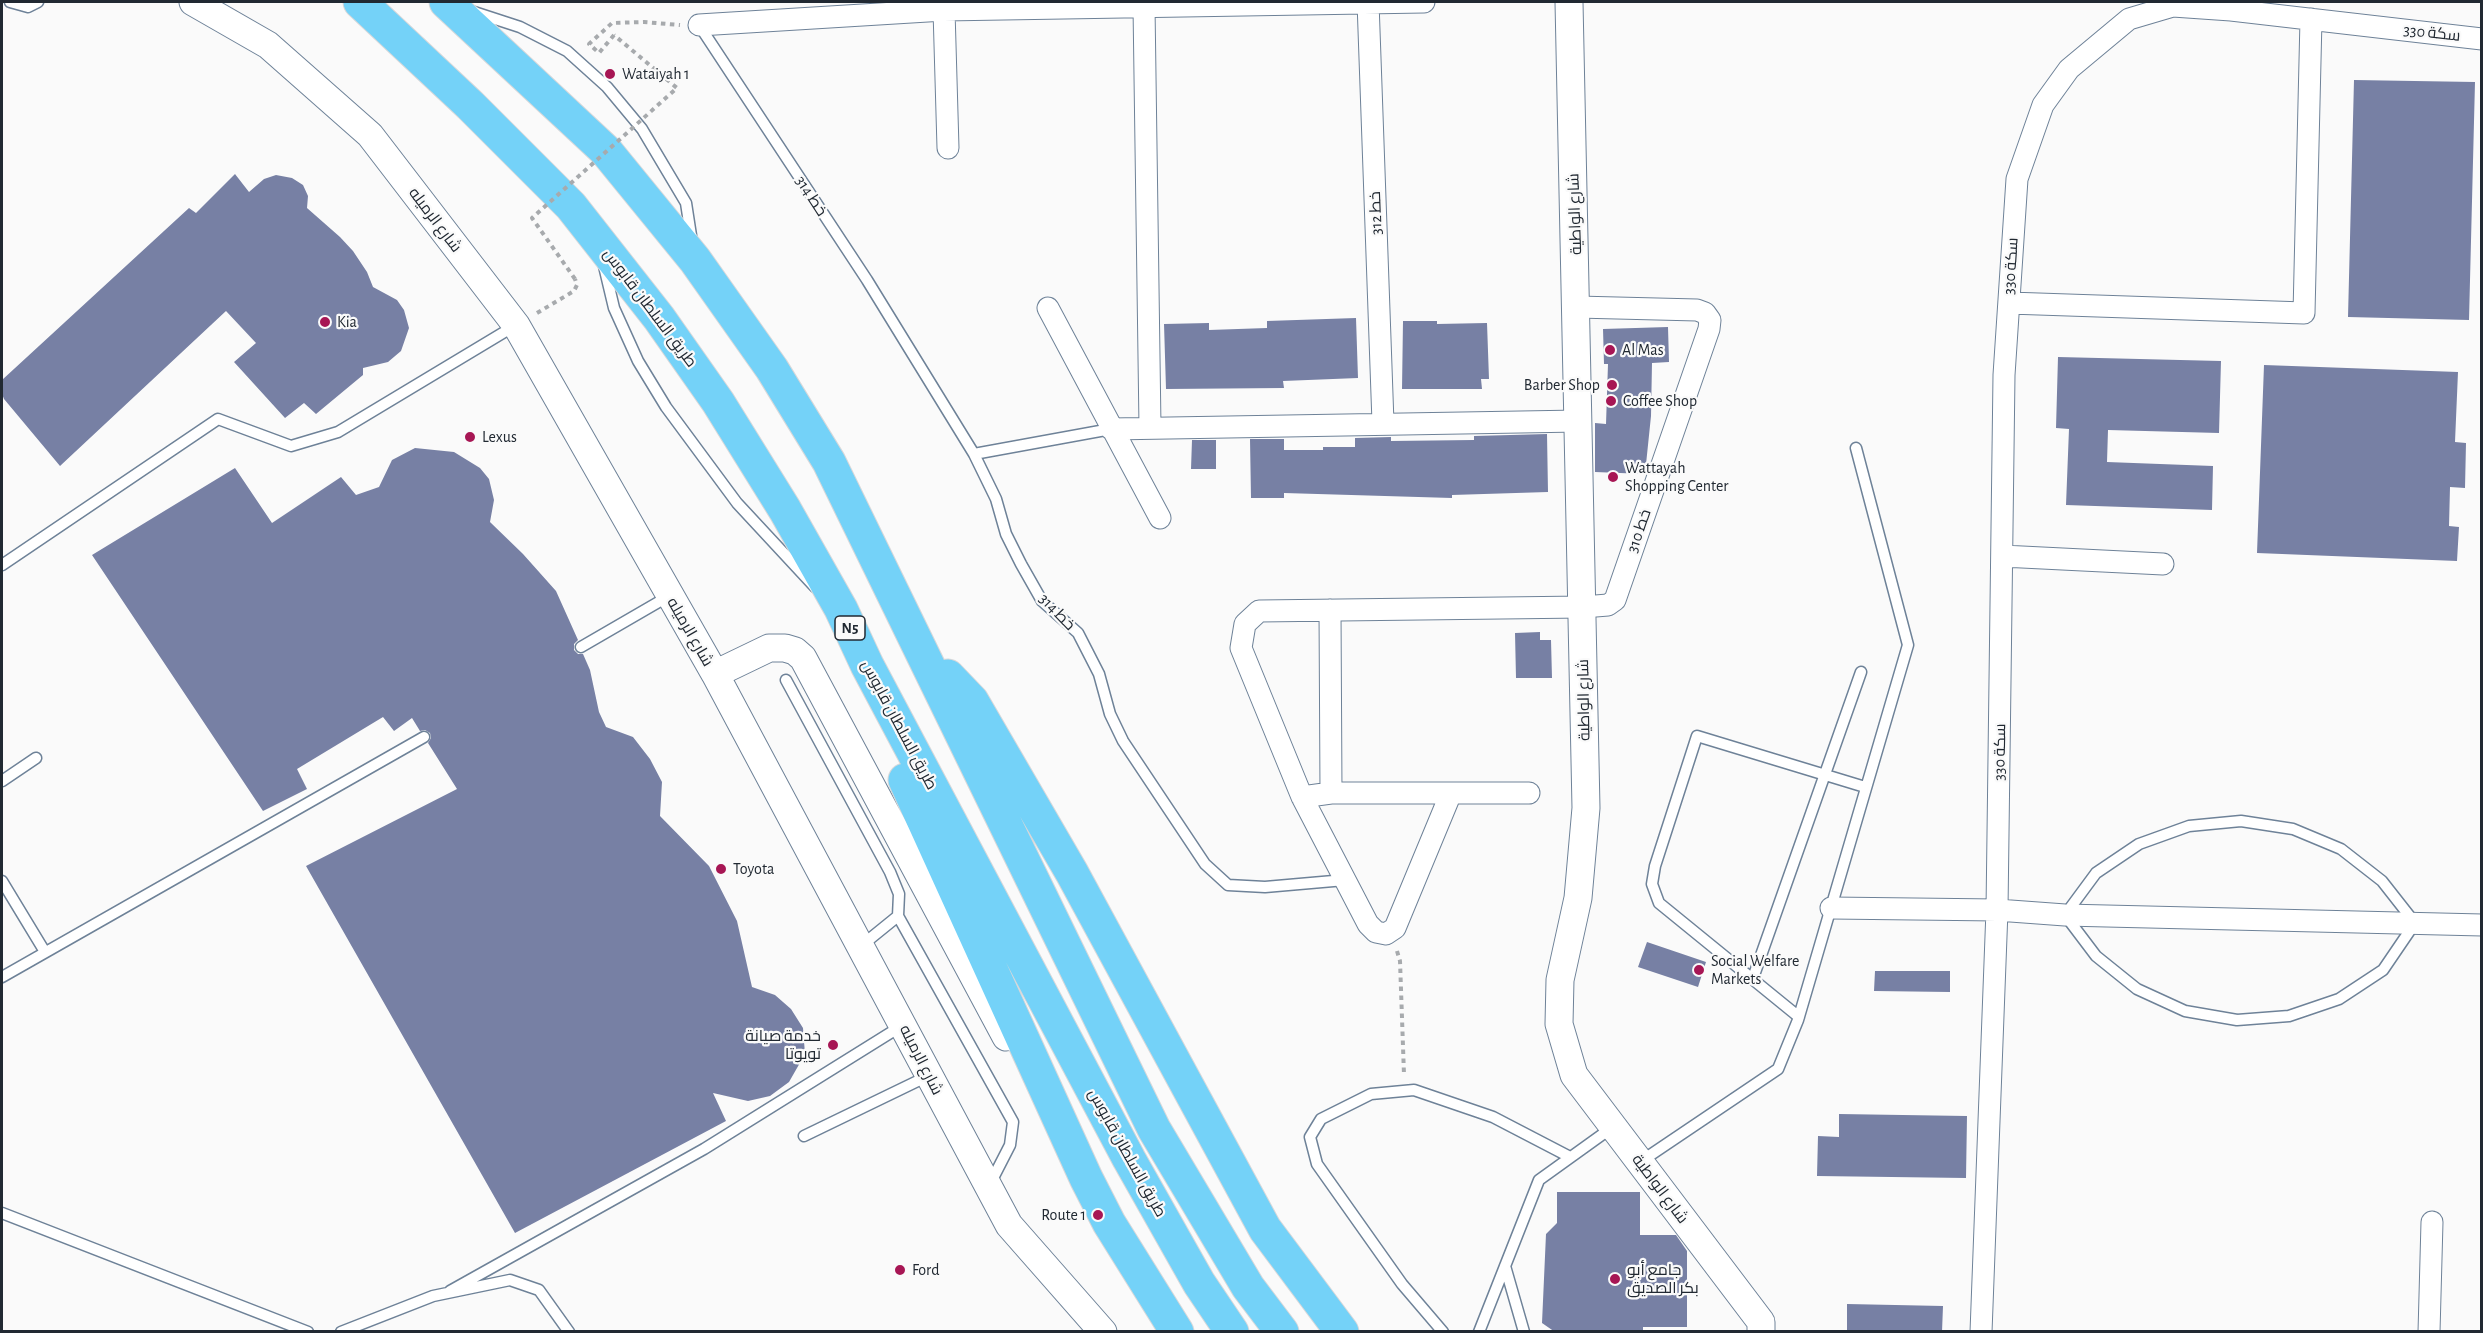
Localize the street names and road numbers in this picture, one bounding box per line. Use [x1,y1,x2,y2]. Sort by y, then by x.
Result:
street label: سكة 330 [2403,20,2461,46]
street label: خط 314 [791,172,831,220]
street label: شارع الواطية [1564,173,1586,255]
street label: شارع الرميله [404,184,466,256]
street label: خط 312 [1366,191,1386,235]
street label: سكة 330 [1999,237,2023,295]
street label: طريق السلطان قابوس [599,245,701,371]
street label: خط 310 [1623,507,1655,555]
street label: خط 314 [1035,589,1079,635]
street label: شارع الرميله [663,594,717,670]
road number: N5 [835,616,865,640]
street label: طريق السلطان قابوس [857,657,941,793]
street label: شارع الواطية [1574,659,1594,741]
street label: سكة 330 [1990,723,2010,781]
street label: شارع الرميله [895,1022,947,1098]
street label: طريق السلطان قابوس [1084,1085,1170,1221]
street label: شارع الواطية [1628,1151,1692,1227]

